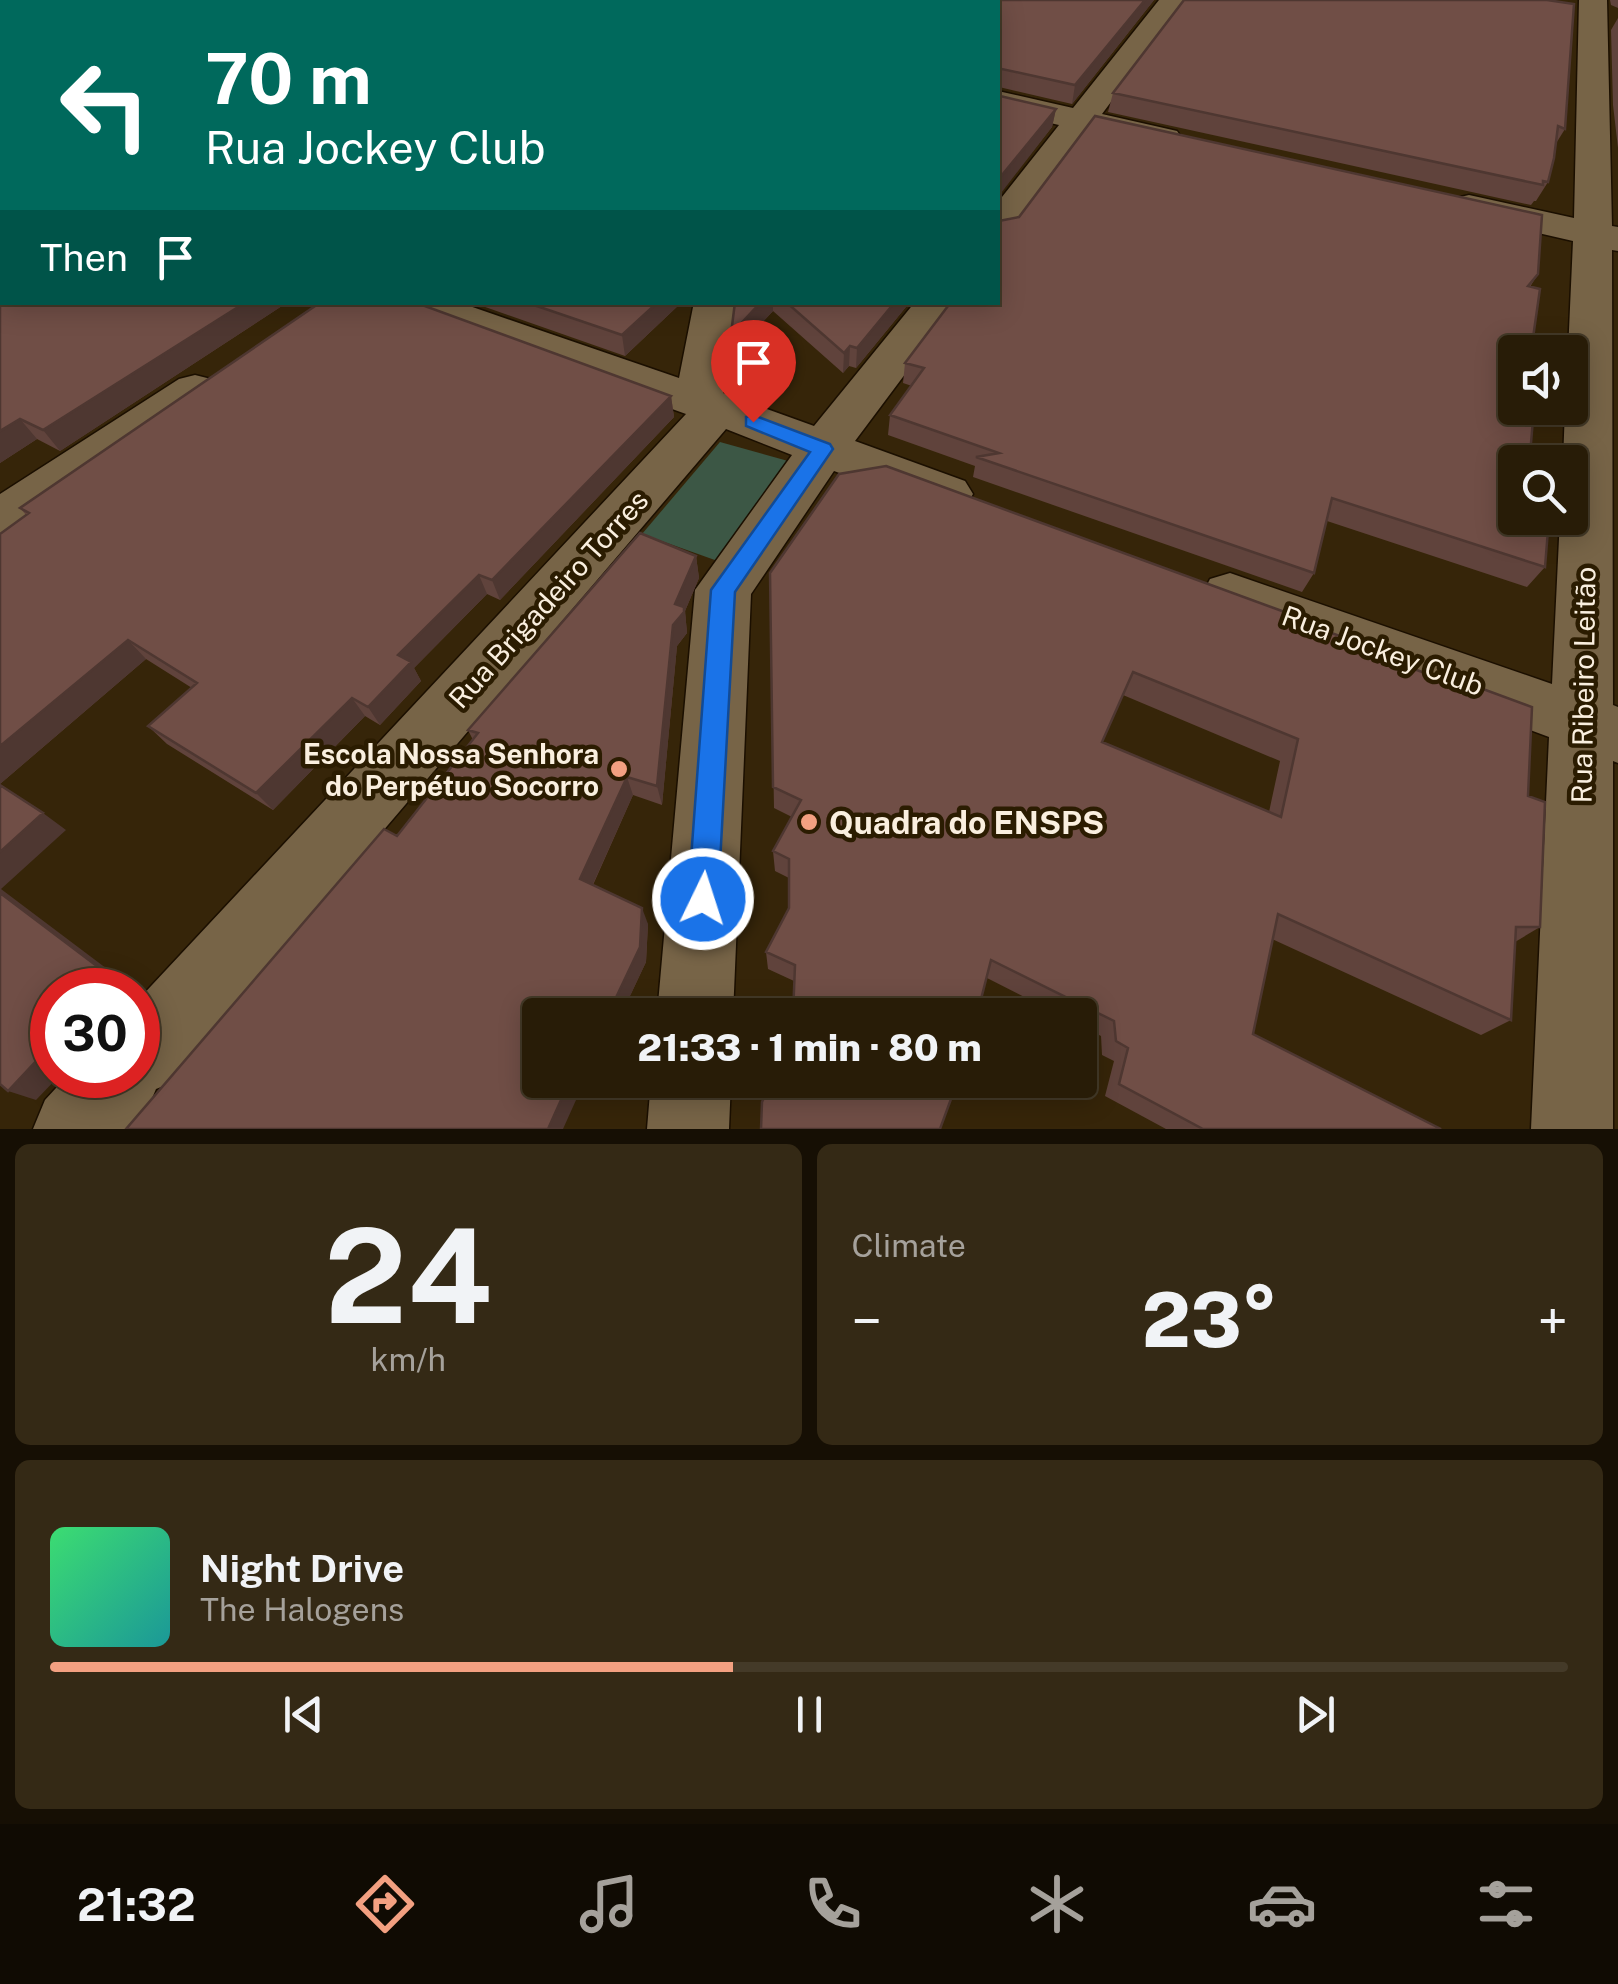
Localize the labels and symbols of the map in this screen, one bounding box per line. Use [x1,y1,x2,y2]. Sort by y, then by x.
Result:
pin [711,320,796,423]
street label: Rua Brigadeiro Torres [442,483,654,715]
street label: Rua Ribeiro Leitão [1564,566,1602,804]
street label: Rua Jockey Club [1278,598,1488,702]
place label: Escola Nossa Senhora do Perpétuo Socorro [303,737,599,802]
marker: Escola Nossa Senhora do Perpétuo Socorro [608,758,630,780]
place label: Quadra do ENSPS [829,804,1104,841]
marker: Quadra do ENSPS [798,811,820,833]
position arrow [651,847,755,951]
speed limit sign: 30 [30,968,160,1098]

